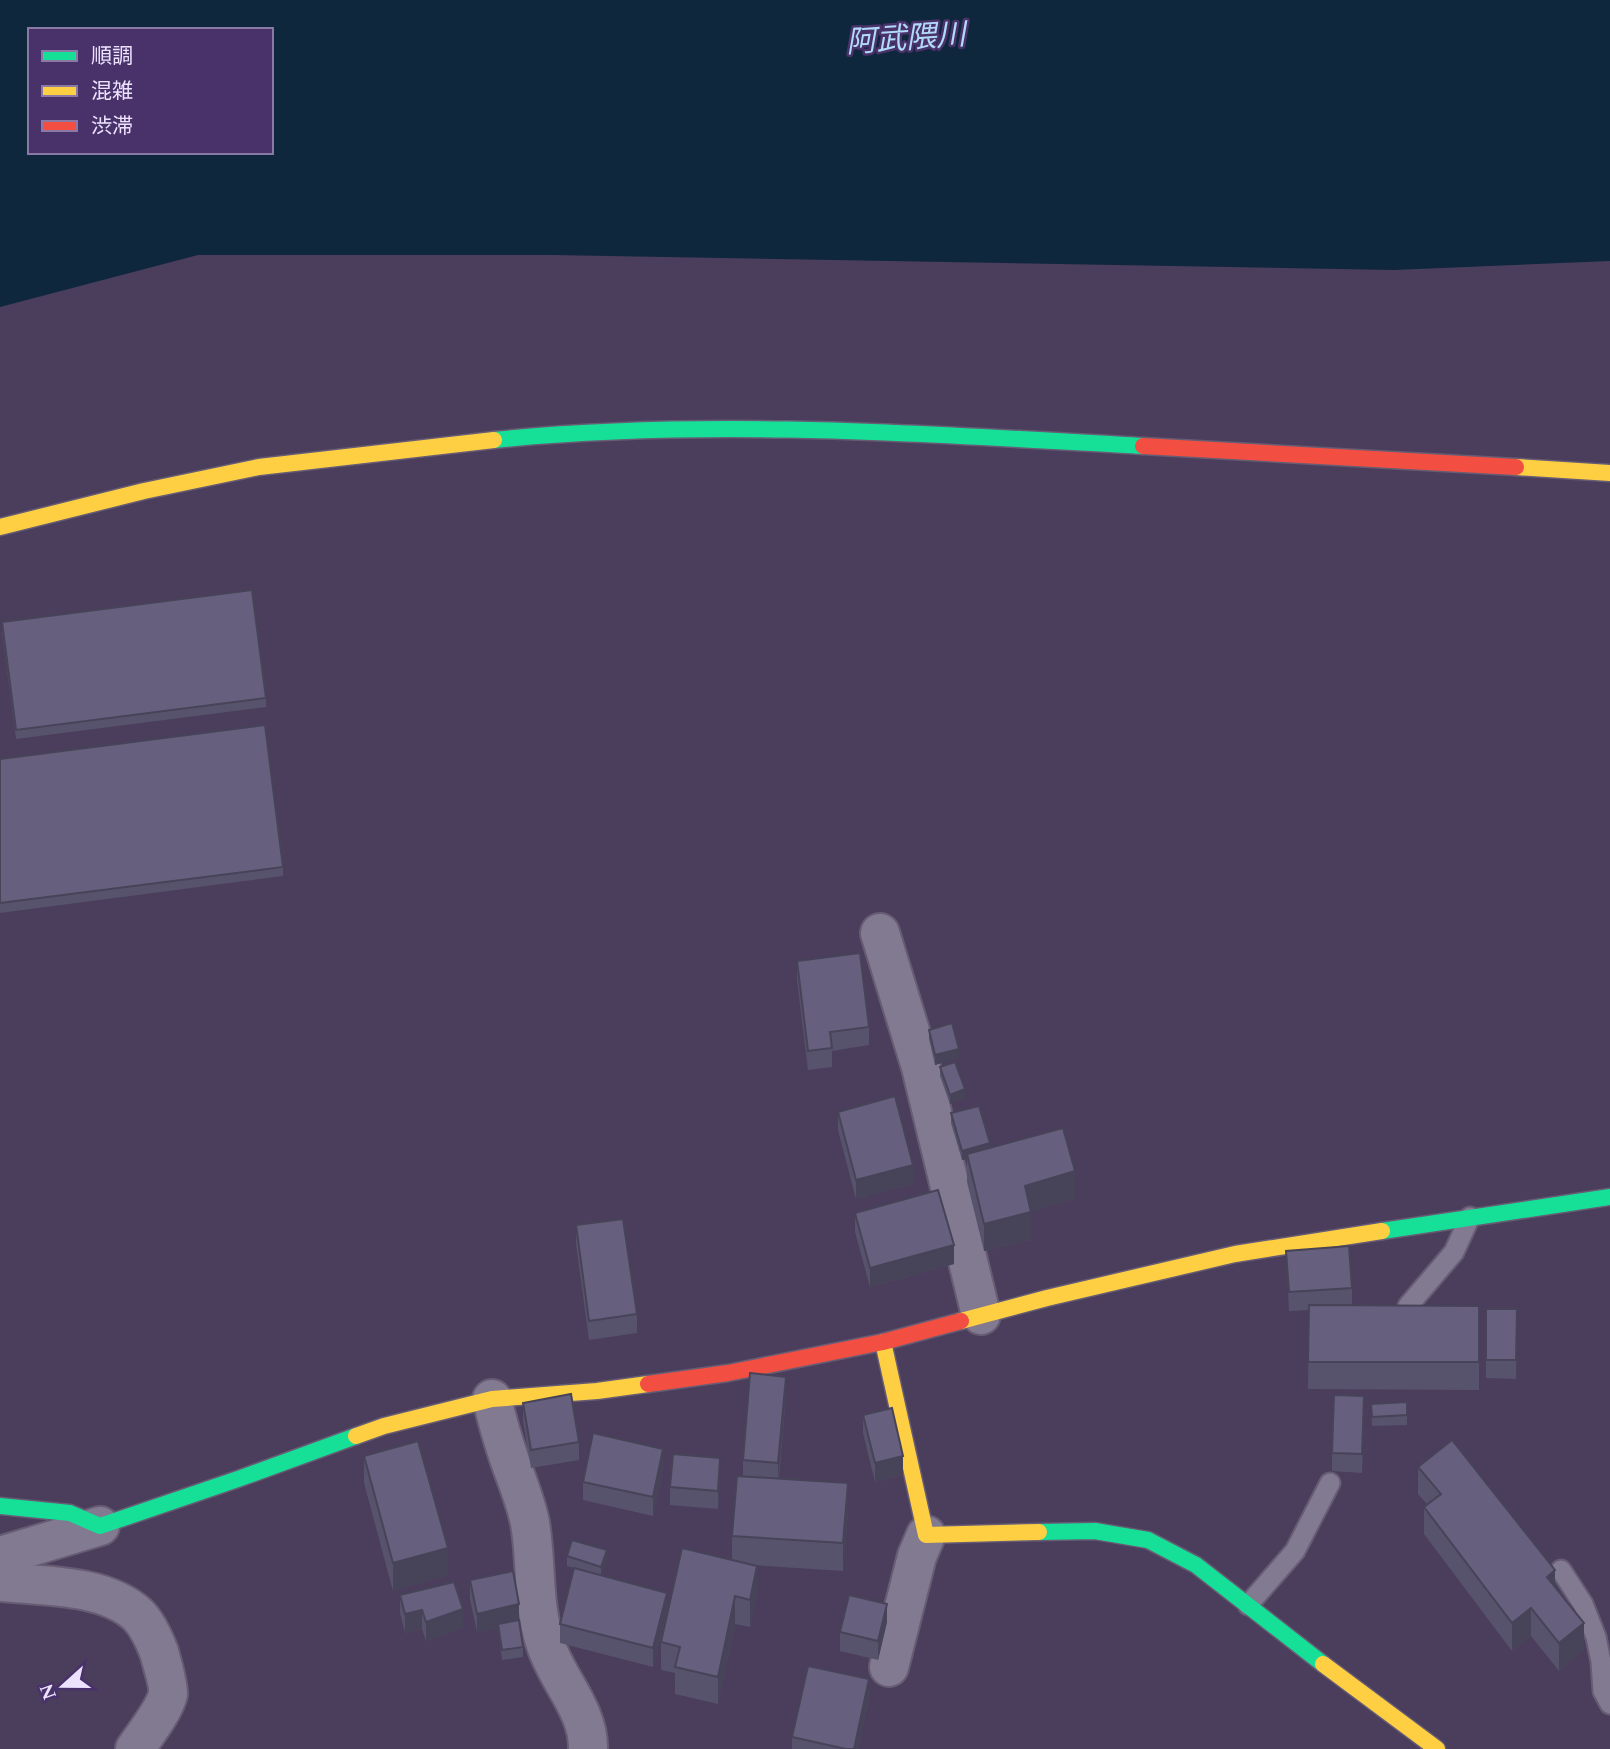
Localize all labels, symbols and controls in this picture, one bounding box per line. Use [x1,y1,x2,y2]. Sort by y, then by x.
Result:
water label: 阿武隈川 [845,12,970,66]
legend [28,28,273,154]
text: 順調 [91,41,133,73]
text: 混雑 [91,76,133,108]
text: 渋滞 [91,111,133,143]
north arrow [28,1651,98,1721]
text: N [32,1679,65,1704]

